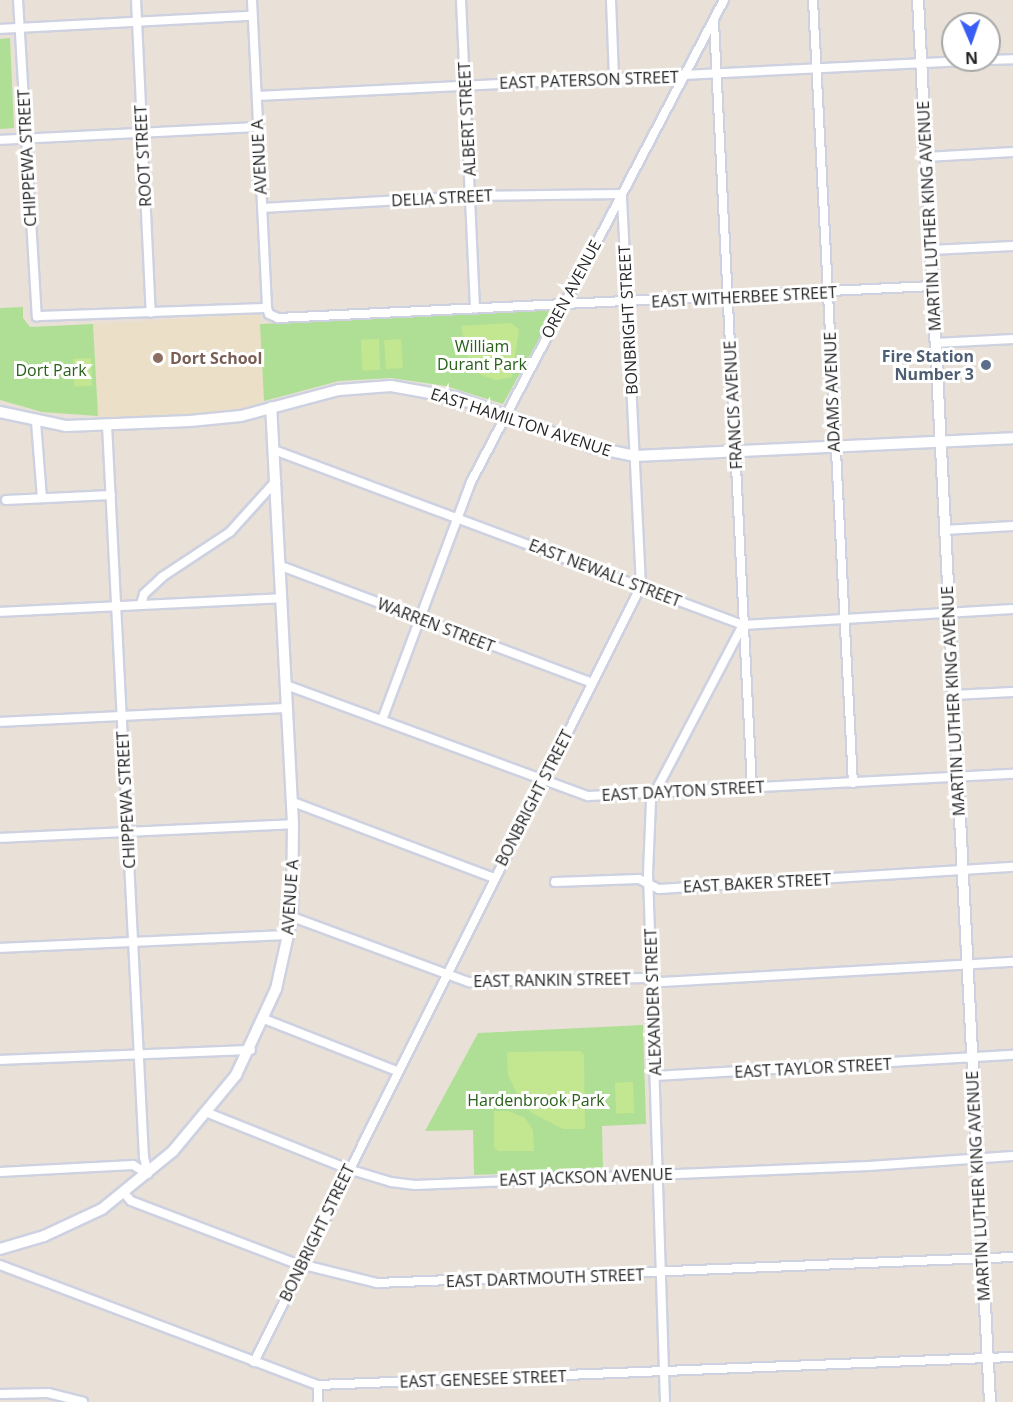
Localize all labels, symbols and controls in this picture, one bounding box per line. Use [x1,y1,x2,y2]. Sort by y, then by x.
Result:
north arrow [941,12,1001,72]
text: N [965,47,978,69]
street label: ALBERT STREET [454,61,480,177]
street label: EAST PATERSON STREET [499,67,679,93]
street label: CHIPPEWA STREET [14,89,40,227]
street label: MARTIN LUTHER KING AVENUE [913,100,945,332]
street label: ROOT STREET [131,105,155,207]
street label: AVENUE A [247,119,271,195]
street label: DELIA STREET [391,186,493,210]
street label: OREN AVENUE [537,237,605,341]
street label: BONBRIGHT STREET [614,245,642,395]
street label: EAST WITHERBEE STREET [651,283,837,311]
street label: ADAMS AVENUE [820,332,844,452]
park label: William Durant Park [437,336,527,374]
street label: FRANCIS AVENUE [720,340,746,470]
place label: Fire Station Number 3 [882,346,974,384]
place label: Dort School [170,348,262,368]
marker: Dort School [151,351,165,365]
marker: Fire Station Number 3 [979,358,993,372]
park label: Dort Park [15,360,87,380]
street label: EAST HAMILTON AVENUE [428,384,614,460]
street label: EAST NEWALL STREET [526,535,684,611]
street label: MARTIN LUTHER KING AVENUE [937,585,969,817]
street label: WARREN STREET [375,594,497,656]
street label: BONBRIGHT STREET [491,727,577,869]
street label: CHIPPEWA STREET [113,731,139,869]
street label: EAST DAYTON STREET [601,777,765,805]
street label: AVENUE A [278,859,302,935]
street label: EAST BAKER STREET [683,870,831,896]
street label: ALEXANDER STREET [641,928,665,1076]
street label: EAST RANKIN STREET [473,969,631,991]
street label: EAST TAYLOR STREET [734,1054,892,1082]
street label: MARTIN LUTHER KING AVENUE [962,1070,994,1302]
park label: Hardenbrook Park [467,1090,605,1110]
street label: BONBRIGHT STREET [276,1161,358,1305]
street label: EAST JACKSON AVENUE [499,1164,673,1190]
street label: EAST DARTMOUTH STREET [445,1265,645,1291]
street label: EAST GENESEE STREET [399,1366,567,1392]

